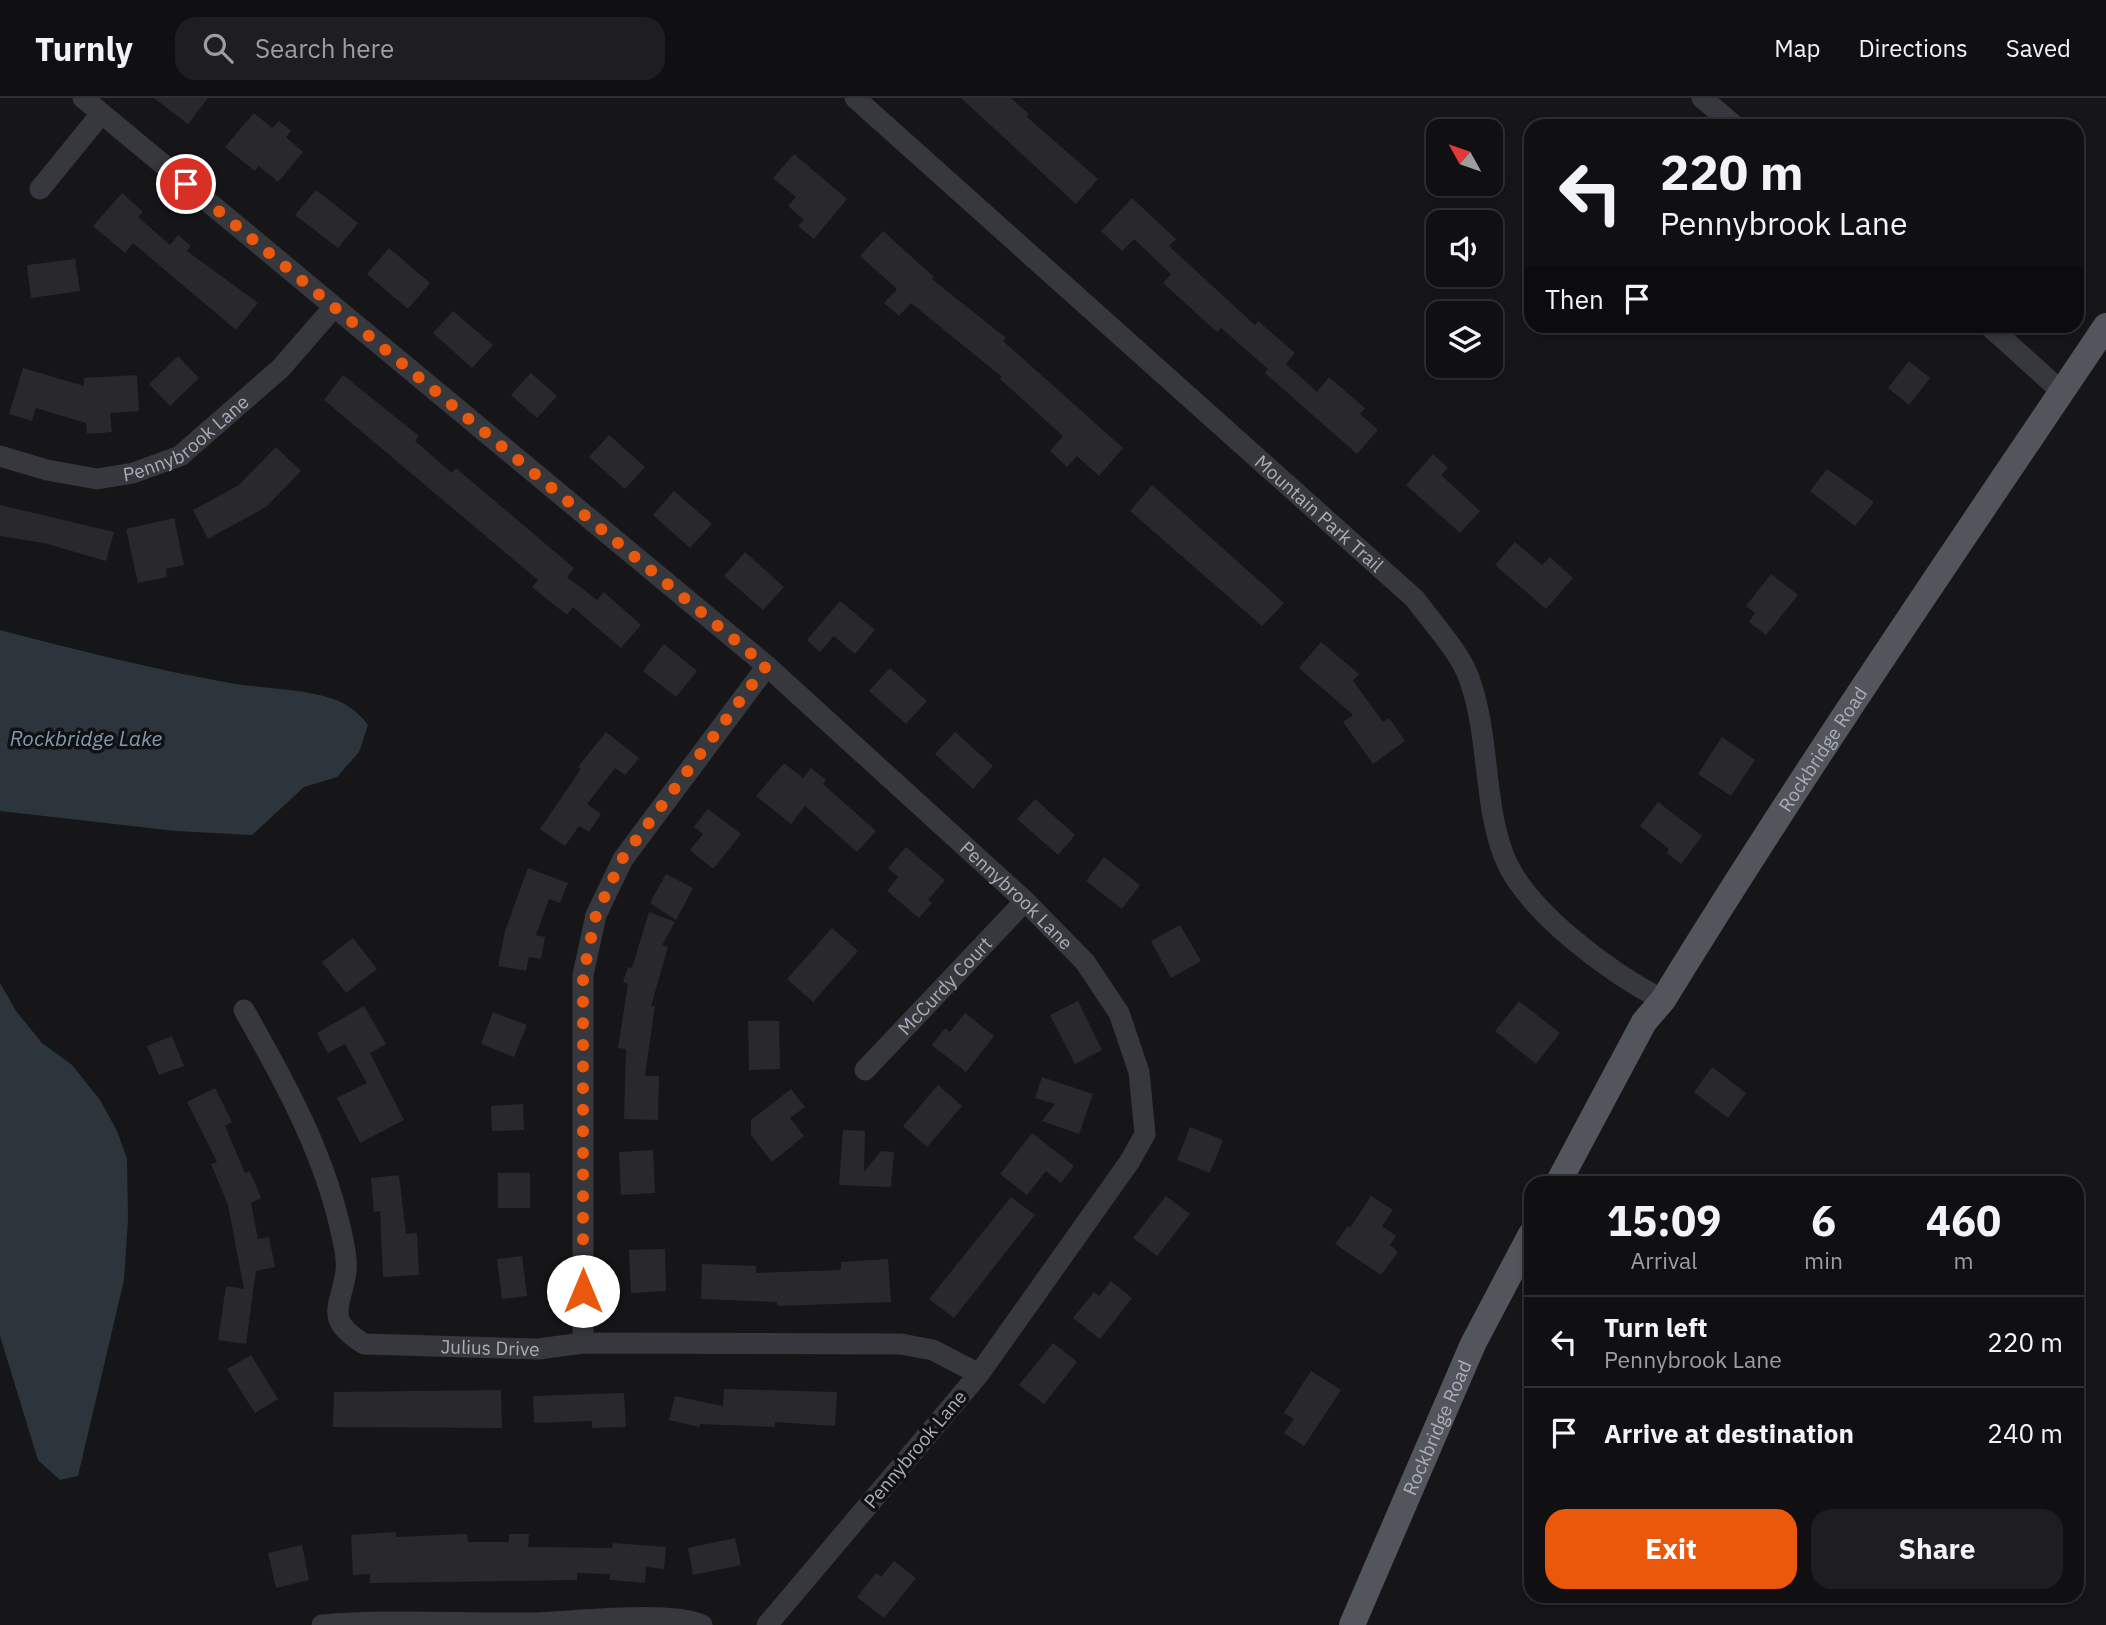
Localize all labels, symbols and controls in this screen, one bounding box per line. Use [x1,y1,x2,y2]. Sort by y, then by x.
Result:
search box [175,17,665,80]
text: Turnly [35,27,133,70]
icon: search [199,29,237,67]
text: Search here [255,31,394,65]
text: Map [1774,32,1820,64]
text: Directions [1858,32,1968,64]
text: Saved [2006,32,2071,64]
north arrow [1426,119,1503,196]
map controls [1426,119,1503,378]
text: 220 m [1660,140,1804,203]
icon: left [1545,147,1636,238]
pin [156,154,216,214]
icon: arrive [167,165,205,203]
text: Pennybrook Lane [1660,202,1908,244]
button: sound [1426,210,1503,287]
icon: arrive [1618,280,1656,318]
text: Then [1545,282,1604,316]
button: layers [1426,301,1503,378]
street label: Pennybrook Lane [121,390,254,486]
street label: Mountain Park Trail [1250,450,1389,577]
street label: Rockbridge Road [1773,682,1872,816]
water label: Rockbridge Lake [10,724,162,752]
street label: Pennybrook Lane [955,836,1078,955]
street label: McCurdy Court [893,932,997,1040]
text: 15:09 [1607,1193,1721,1248]
text: 6 [1811,1193,1836,1248]
text: 460 [1926,1193,2001,1248]
text: Arrival [1631,1245,1698,1275]
text: min [1804,1245,1843,1275]
text: m [1953,1245,1974,1275]
position arrow [546,1254,620,1328]
text: Turn left [1604,1310,1707,1344]
icon: left [1545,1323,1583,1361]
text: 220 m [1987,1325,2063,1359]
street label: Julius Drive [440,1334,540,1361]
text: Pennybrook Lane [1604,1344,1782,1374]
street label: Rockbridge Road [1397,1356,1477,1499]
street label: Pennybrook Lane [859,1385,971,1513]
icon: arrive [1545,1414,1583,1452]
text: Arrive at destination [1604,1416,1854,1450]
text: 240 m [1987,1416,2063,1450]
button: Exit [1545,1509,1797,1589]
button: Share [1811,1509,2063,1589]

